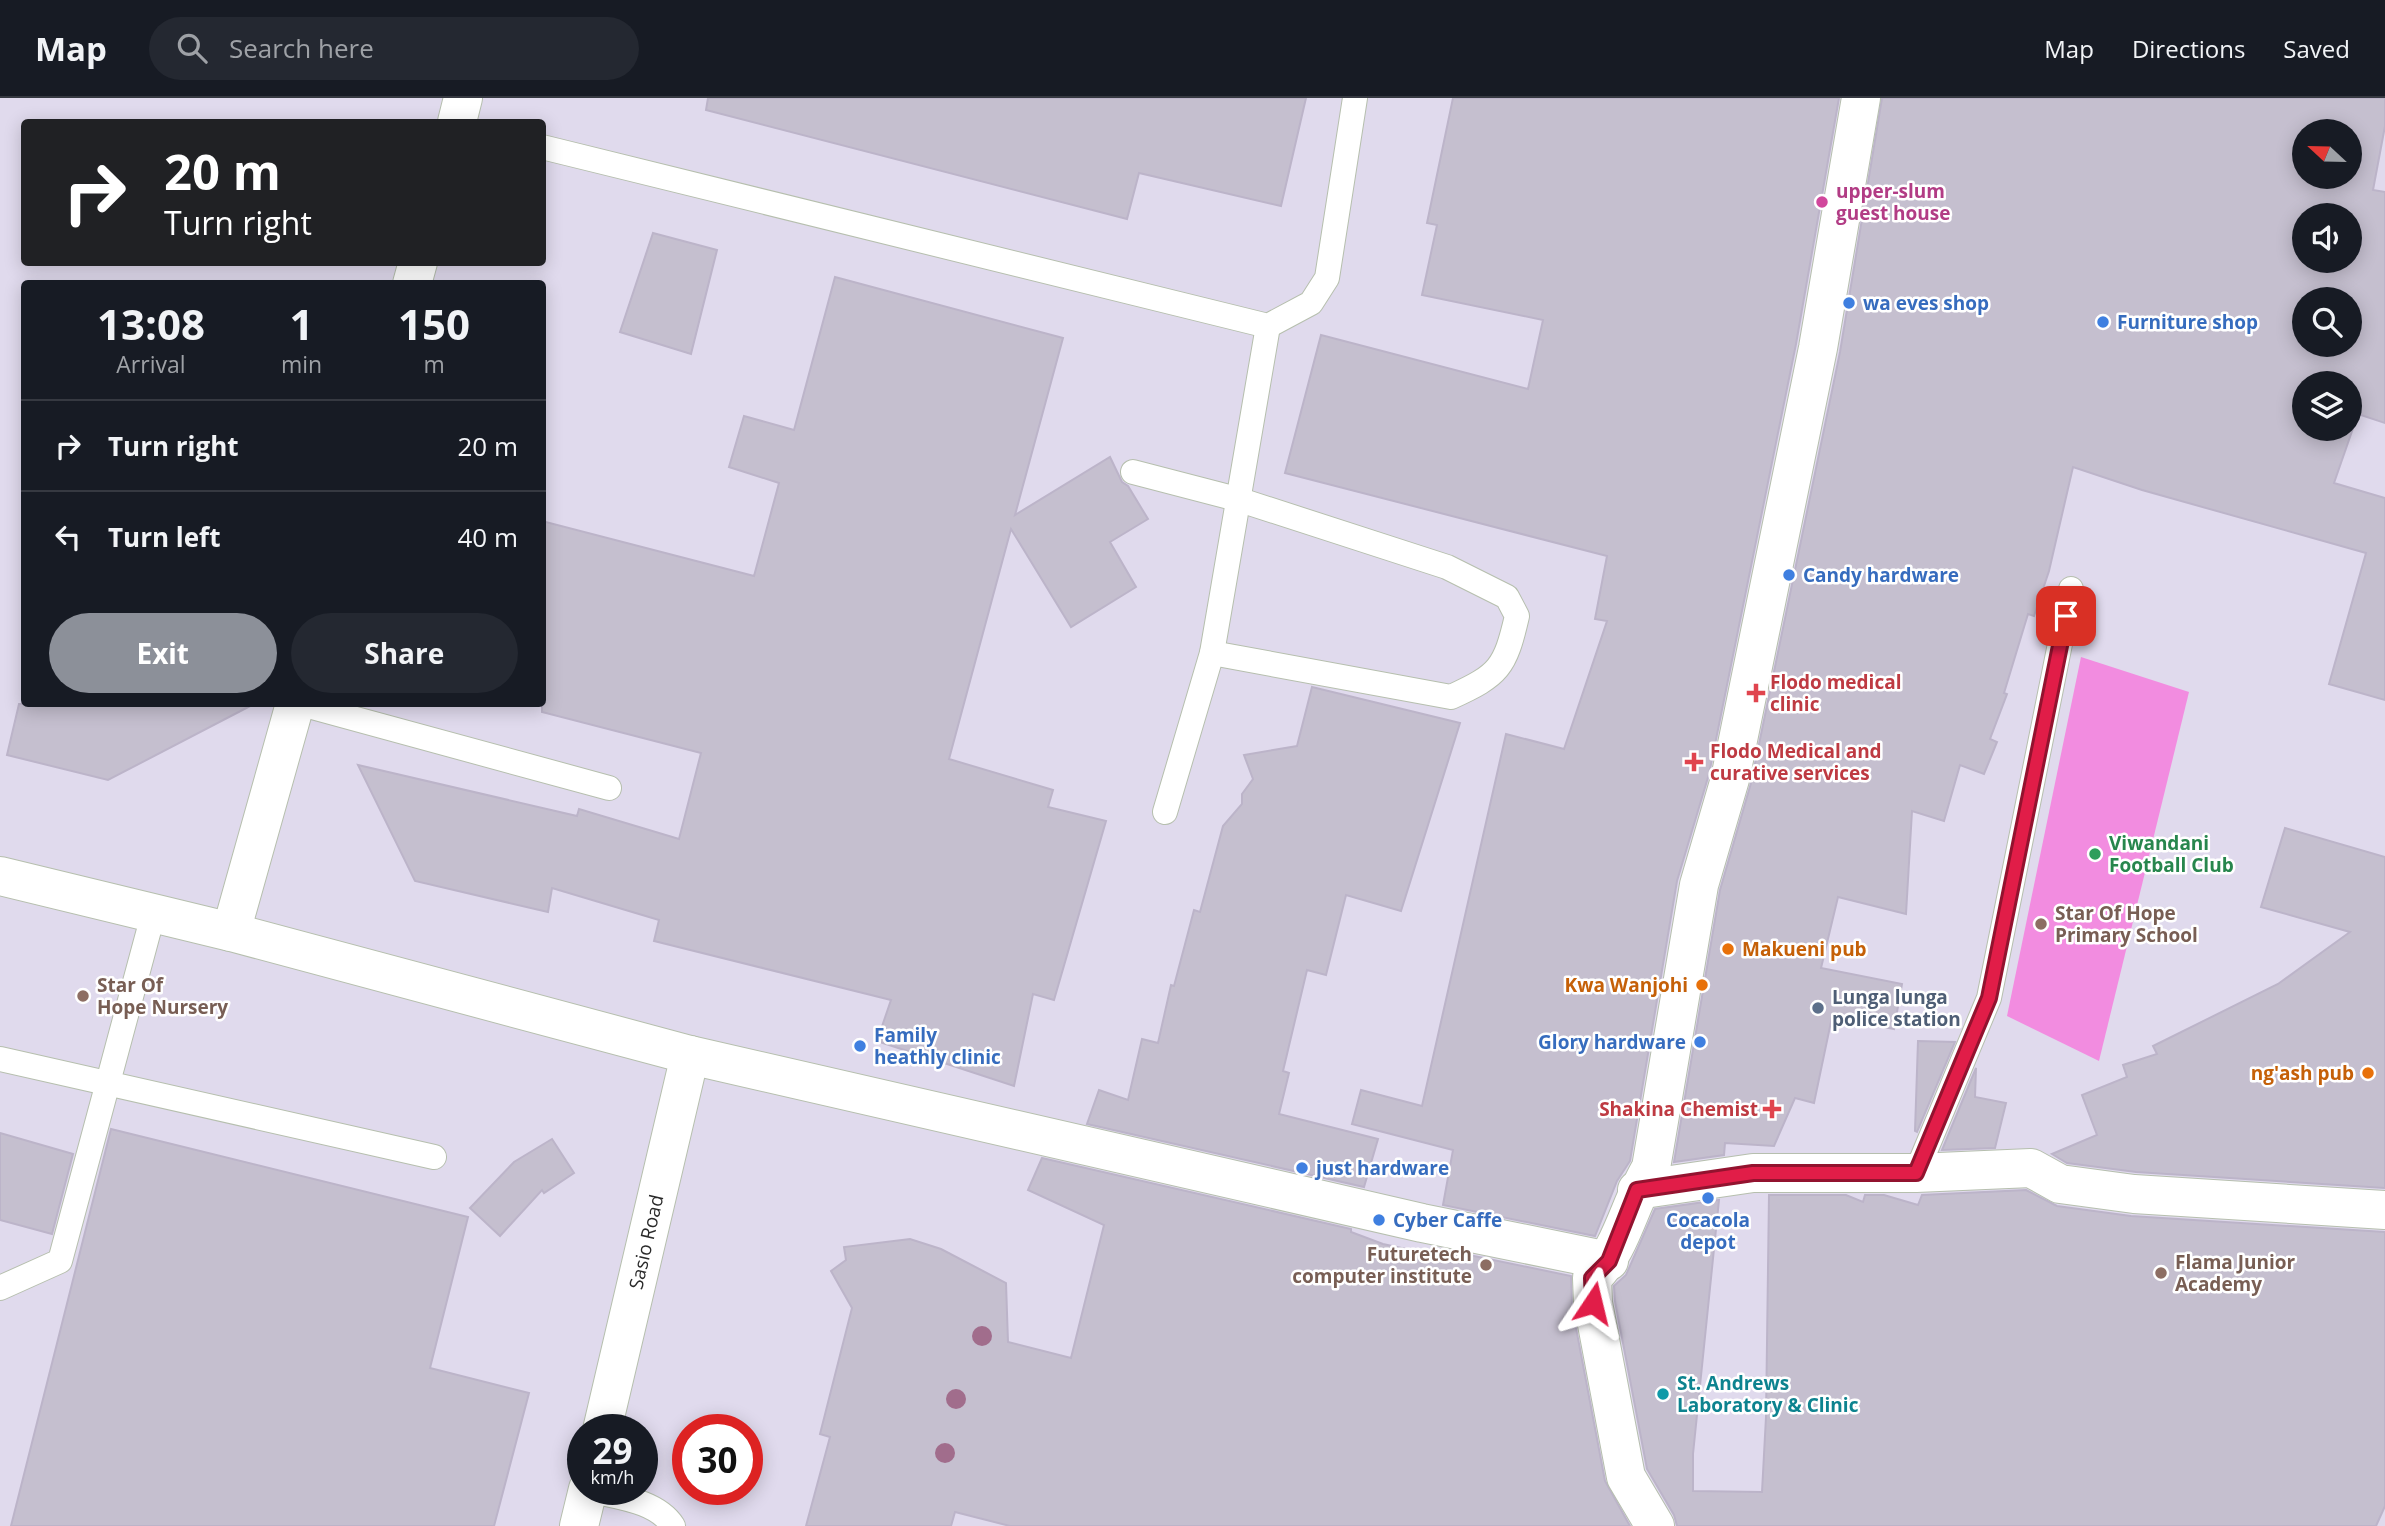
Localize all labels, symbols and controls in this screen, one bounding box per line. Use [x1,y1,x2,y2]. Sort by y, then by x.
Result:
search box [149,17,639,80]
text: Map [35,26,107,71]
icon: search [173,29,211,67]
text: Search here [229,30,374,66]
text: Map [2044,32,2094,65]
text: Directions [2132,32,2245,65]
text: Saved [2283,32,2350,65]
north arrow [2292,119,2362,189]
map controls [2292,119,2362,441]
text: 20 m [164,138,281,204]
icon: right [49,147,140,238]
place label: upper-slum guest house [1836,178,1950,226]
marker: upper-slum guest house [1814,194,1830,210]
text: Turn right [164,201,312,244]
button: sound [2292,203,2362,273]
button: search [2292,287,2362,357]
place label: wa eves shop [1863,290,1989,316]
text: 13:08 [97,295,205,352]
text: 1 [289,295,314,352]
text: 150 [398,295,470,352]
marker: wa eves shop [1841,295,1857,311]
place label: Furniture shop [2117,309,2258,335]
marker: Furniture shop [2095,314,2111,330]
text: Arrival [116,348,186,380]
text: min [281,348,322,380]
text: m [423,348,445,380]
button: layers [2292,371,2362,441]
icon: right [49,427,87,465]
text: Turn right [108,428,239,464]
text: 20 m [457,428,518,464]
icon: left [49,518,87,556]
text: Turn left [108,519,220,555]
text: 40 m [457,519,518,555]
place label: Candy hardware [1803,562,1959,588]
marker: Candy hardware [1781,567,1797,583]
pin [2036,586,2096,646]
icon: arrive [2047,597,2085,635]
button: Exit [49,613,277,693]
button: Share [291,613,518,693]
place label: Flodo medical clinic [1770,669,1901,717]
marker: Flodo medical clinic [1748,685,1764,701]
place label: Flodo Medical and curative services [1710,738,1882,786]
marker: Flodo Medical and curative services [1684,752,1704,772]
place label: Viwandani Football Club [2109,830,2234,878]
marker: Viwandani Football Club [2087,846,2103,862]
place label: Star Of Hope Primary School [2055,900,2198,948]
marker: Star Of Hope Primary School [2033,916,2049,932]
place label: Makueni pub [1742,936,1867,962]
marker: Makueni pub [1720,941,1736,957]
place label: Star Of Hope Nursery [97,972,228,1020]
place label: Kwa Wanjohi [1565,972,1688,998]
marker: Kwa Wanjohi [1694,977,1710,993]
place label: Lunga lunga police station [1832,984,1961,1032]
marker: Star Of Hope Nursery [75,988,91,1004]
marker: Lunga lunga police station [1810,1000,1826,1016]
place label: Family heathly clinic [874,1022,1001,1070]
place label: Glory hardware [1538,1029,1686,1055]
marker: Glory hardware [1692,1034,1708,1050]
marker: Family heathly clinic [852,1038,868,1054]
place label: ng'ash pub [2251,1060,2354,1086]
marker: ng'ash pub [2360,1065,2376,1081]
place label: Shakina Chemist [1599,1096,1758,1122]
marker: Shakina Chemist [1764,1101,1780,1117]
place label: just hardware [1314,1155,1449,1181]
marker: just hardware [1294,1160,1310,1176]
marker: Cocacola depot [1700,1190,1716,1206]
street label: Sasio Road [622,1192,670,1292]
place label: Cyber Caffe [1393,1207,1502,1233]
place label: Cocacola depot [1666,1207,1750,1255]
marker: Cyber Caffe [1371,1212,1387,1228]
place label: Futuretech computer institute [1292,1241,1472,1289]
place label: Flama Junior Academy [2175,1249,2296,1297]
marker: Futuretech computer institute [1478,1257,1494,1273]
marker: Flama Junior Academy [2153,1265,2169,1281]
position arrow [1556,1266,1630,1340]
place label: St. Andrews Laboratory & Clinic [1677,1370,1859,1418]
marker: St. Andrews Laboratory & Clinic [1655,1386,1671,1402]
speed limit sign: 30 [672,1414,763,1505]
text: 29 [592,1427,633,1474]
text: km/h [591,1465,634,1489]

